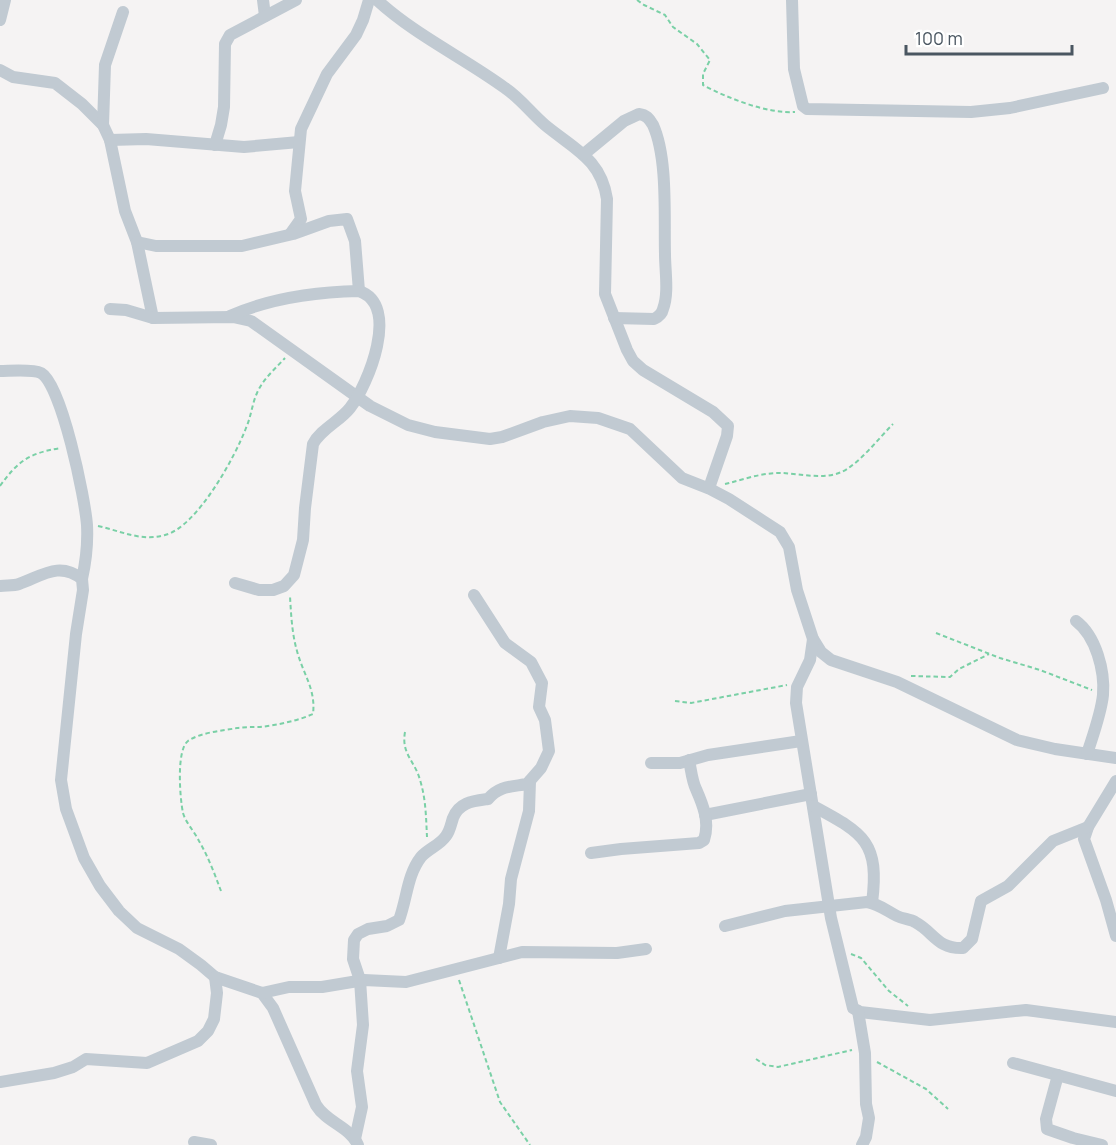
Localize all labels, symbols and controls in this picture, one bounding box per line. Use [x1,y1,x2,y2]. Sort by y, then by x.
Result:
scale bar [906,18,1072,56]
text: 100 m [915,26,963,50]

